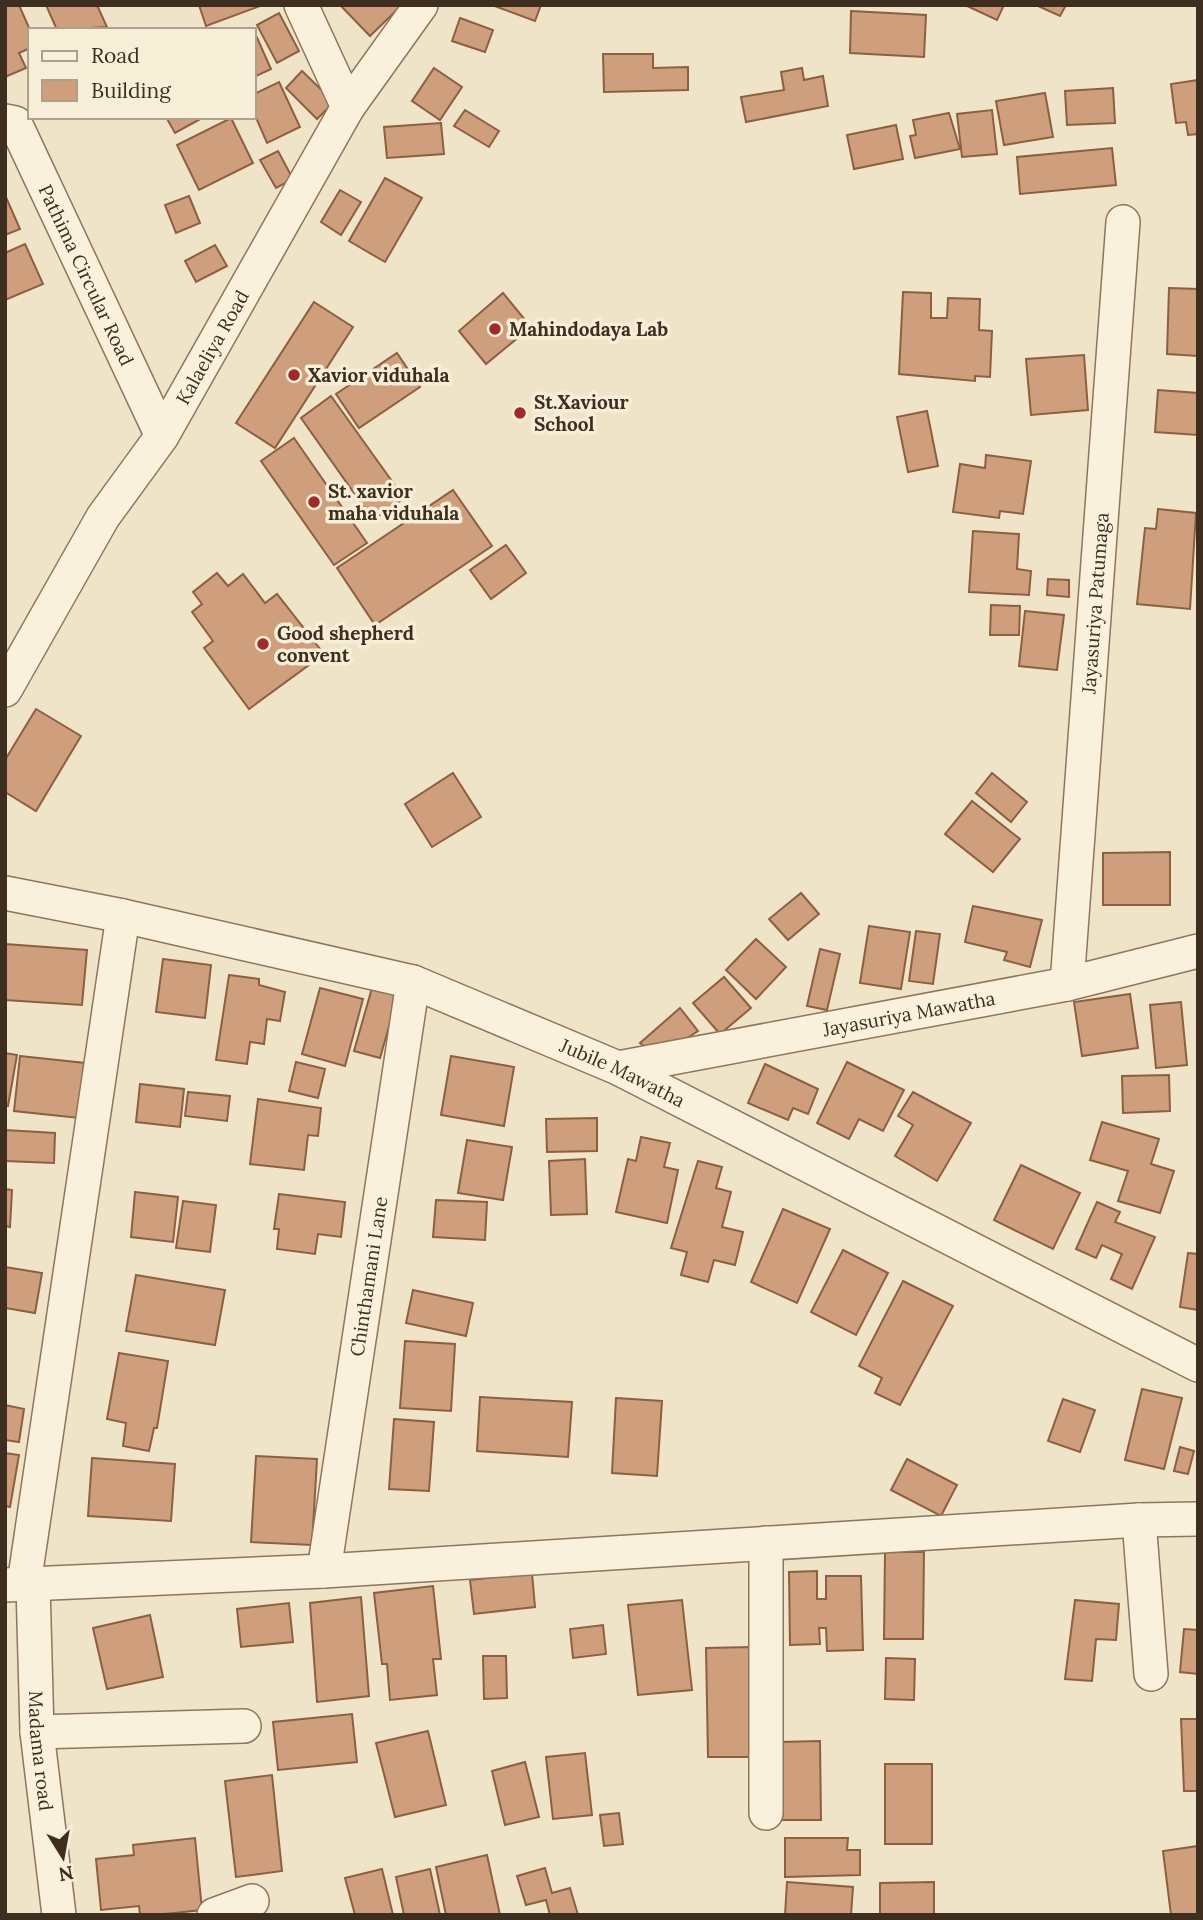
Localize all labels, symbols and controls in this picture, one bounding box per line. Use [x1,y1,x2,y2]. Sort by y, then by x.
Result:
legend [28,28,256,119]
text: Road [91,42,140,69]
text: Building [91,77,171,104]
street label: Pathima Circular Road [33,180,139,369]
street label: Kalaeliya Road [170,286,254,409]
place label: Mahindodaya Lab [509,317,668,341]
marker: Mahindodaya Lab [487,321,503,337]
place label: Xavior viduhala [308,363,449,387]
marker: Xavior viduhala [286,367,302,383]
place label: St.Xaviour School [534,390,629,436]
marker: St.Xaviour School [512,405,528,421]
place label: St. xavior maha viduhala [328,479,459,525]
marker: St. xavior maha viduhala [306,494,322,510]
street label: Jayasuriya Patumaga [1076,511,1114,696]
place label: Good shepherd convent [277,621,414,667]
marker: Good shepherd convent [255,636,271,652]
street label: Jayasuriya Mawatha [820,986,997,1042]
street label: Jubile Mawatha [556,1033,689,1112]
street label: Chinthamani Lane [345,1195,392,1358]
street label: Madama road [24,1690,58,1812]
north arrow [28,1822,98,1892]
text: N [56,1861,76,1887]

